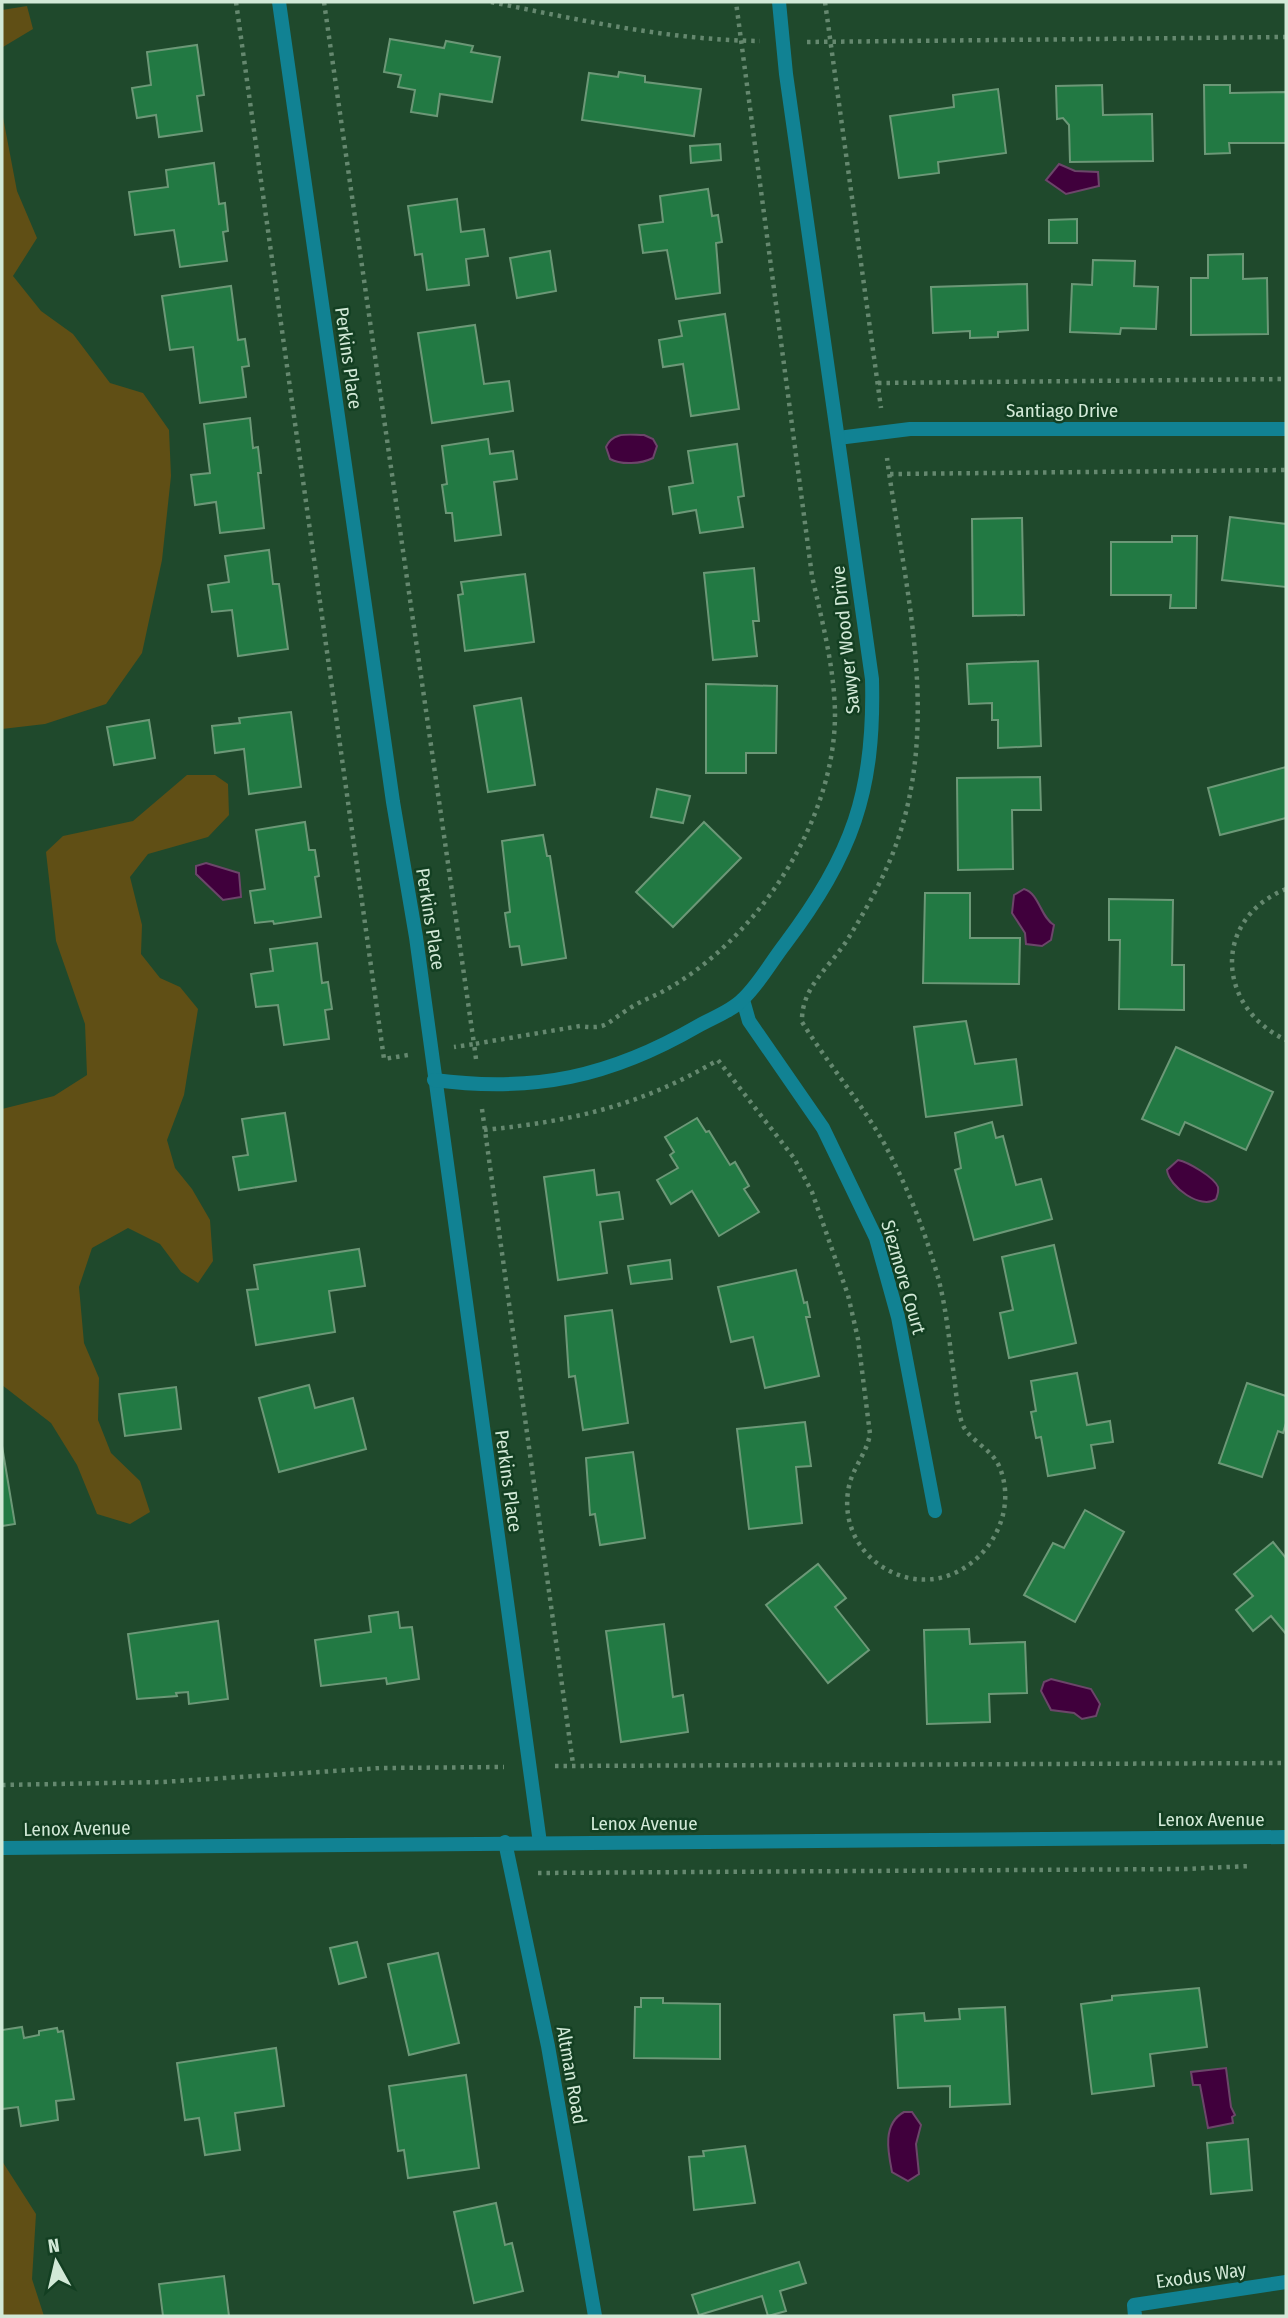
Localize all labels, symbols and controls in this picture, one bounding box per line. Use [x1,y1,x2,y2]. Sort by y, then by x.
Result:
street label: Perkins Place [330,306,367,411]
street label: Santiago Drive [1006,399,1118,422]
street label: Sawyer Wood Drive [826,565,865,715]
street label: Perkins Place [411,867,450,972]
street label: Siezmore Court [876,1217,931,1338]
street label: Perkins Place [490,1429,527,1534]
street label: Lenox Avenue [1157,1808,1265,1831]
street label: Lenox Avenue [590,1812,698,1835]
street label: Lenox Avenue [23,1816,131,1841]
street label: Altman Road [552,2024,591,2126]
north arrow [21,2227,91,2297]
text: N [46,2233,61,2258]
street label: Exodus Way [1154,2258,1248,2293]

